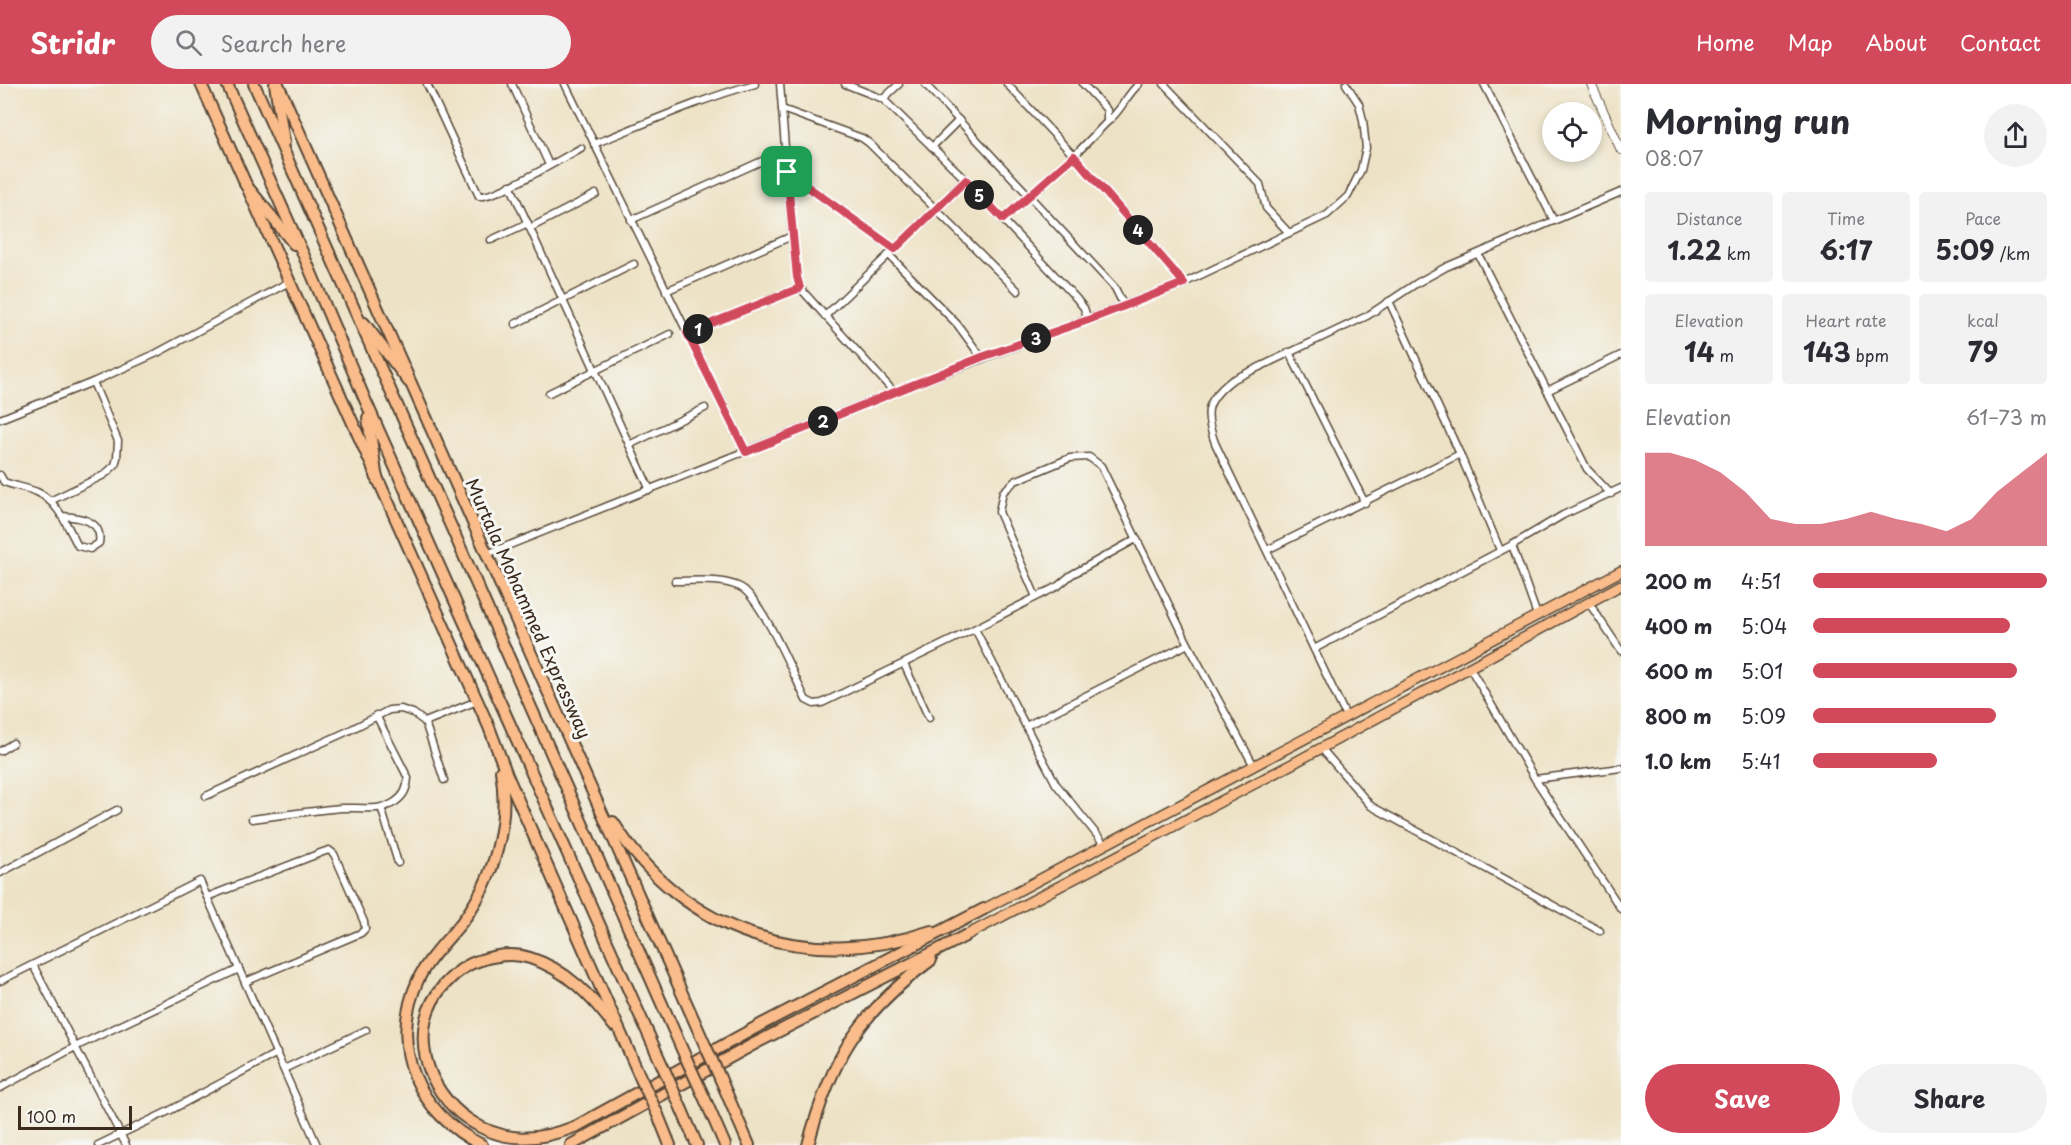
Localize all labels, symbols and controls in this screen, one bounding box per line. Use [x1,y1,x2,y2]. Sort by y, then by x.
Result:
search box [151,15,571,69]
text: Stridr [30,21,115,64]
icon: search [172,26,205,59]
text: Search here [220,26,346,59]
text: Home [1696,26,1755,58]
text: Map [1788,26,1833,58]
text: About [1866,26,1927,58]
text: Contact [1960,26,2041,58]
text: Morning run [1645,95,1850,145]
map controls [1542,102,1602,162]
button: locate [1542,102,1602,162]
button: share [1984,104,2047,167]
text: 08:07 [1645,143,1703,173]
pin [761,146,812,197]
icon: arrive [770,155,803,188]
pin: 5 [964,180,994,210]
text: 5 [974,183,984,207]
text: Distance [1675,206,1743,230]
text: Time [1827,206,1865,230]
text: Pace [1965,206,2001,230]
pin: 4 [1123,215,1153,245]
text: 4 [1133,218,1143,242]
text: 1.22 [1667,230,1722,269]
text: 6:17 [1820,230,1872,269]
text: 5:09 [1936,230,1995,269]
text: km [1722,241,1751,265]
text: /km [1995,241,2030,265]
text: Elevation [1674,308,1744,332]
text: Heart rate [1806,308,1886,332]
text: kcal [1967,308,1999,332]
pin: 1 [683,314,713,344]
text: 1 [694,317,702,341]
pin: 3 [1021,323,1051,353]
text: 3 [1031,326,1041,350]
text: 14 [1684,332,1714,371]
text: 143 [1803,332,1851,371]
text: 79 [1968,332,1998,371]
text: m [1714,343,1734,367]
text: bpm [1851,343,1889,367]
text: Elevation [1645,402,1731,432]
text: 61–73 m [1966,402,2047,432]
pin: 2 [808,406,838,436]
text: 2 [817,409,829,433]
street label: Murtala Mohammed Expressway [459,474,599,742]
text: 200 m [1645,566,1712,596]
text: 4:51 [1741,566,1781,596]
text: 400 m [1645,611,1713,641]
text: 5:04 [1741,611,1787,641]
text: 600 m [1645,656,1713,686]
text: 5:01 [1741,656,1783,686]
text: 800 m [1645,701,1712,731]
text: 5:09 [1741,701,1786,731]
text: 1.0 km [1645,746,1712,776]
text: 5:41 [1741,746,1781,776]
button: Save [1645,1064,1840,1133]
button: Share [1852,1064,2047,1133]
scale bar [18,1103,132,1130]
text: 100 m [27,1104,76,1128]

